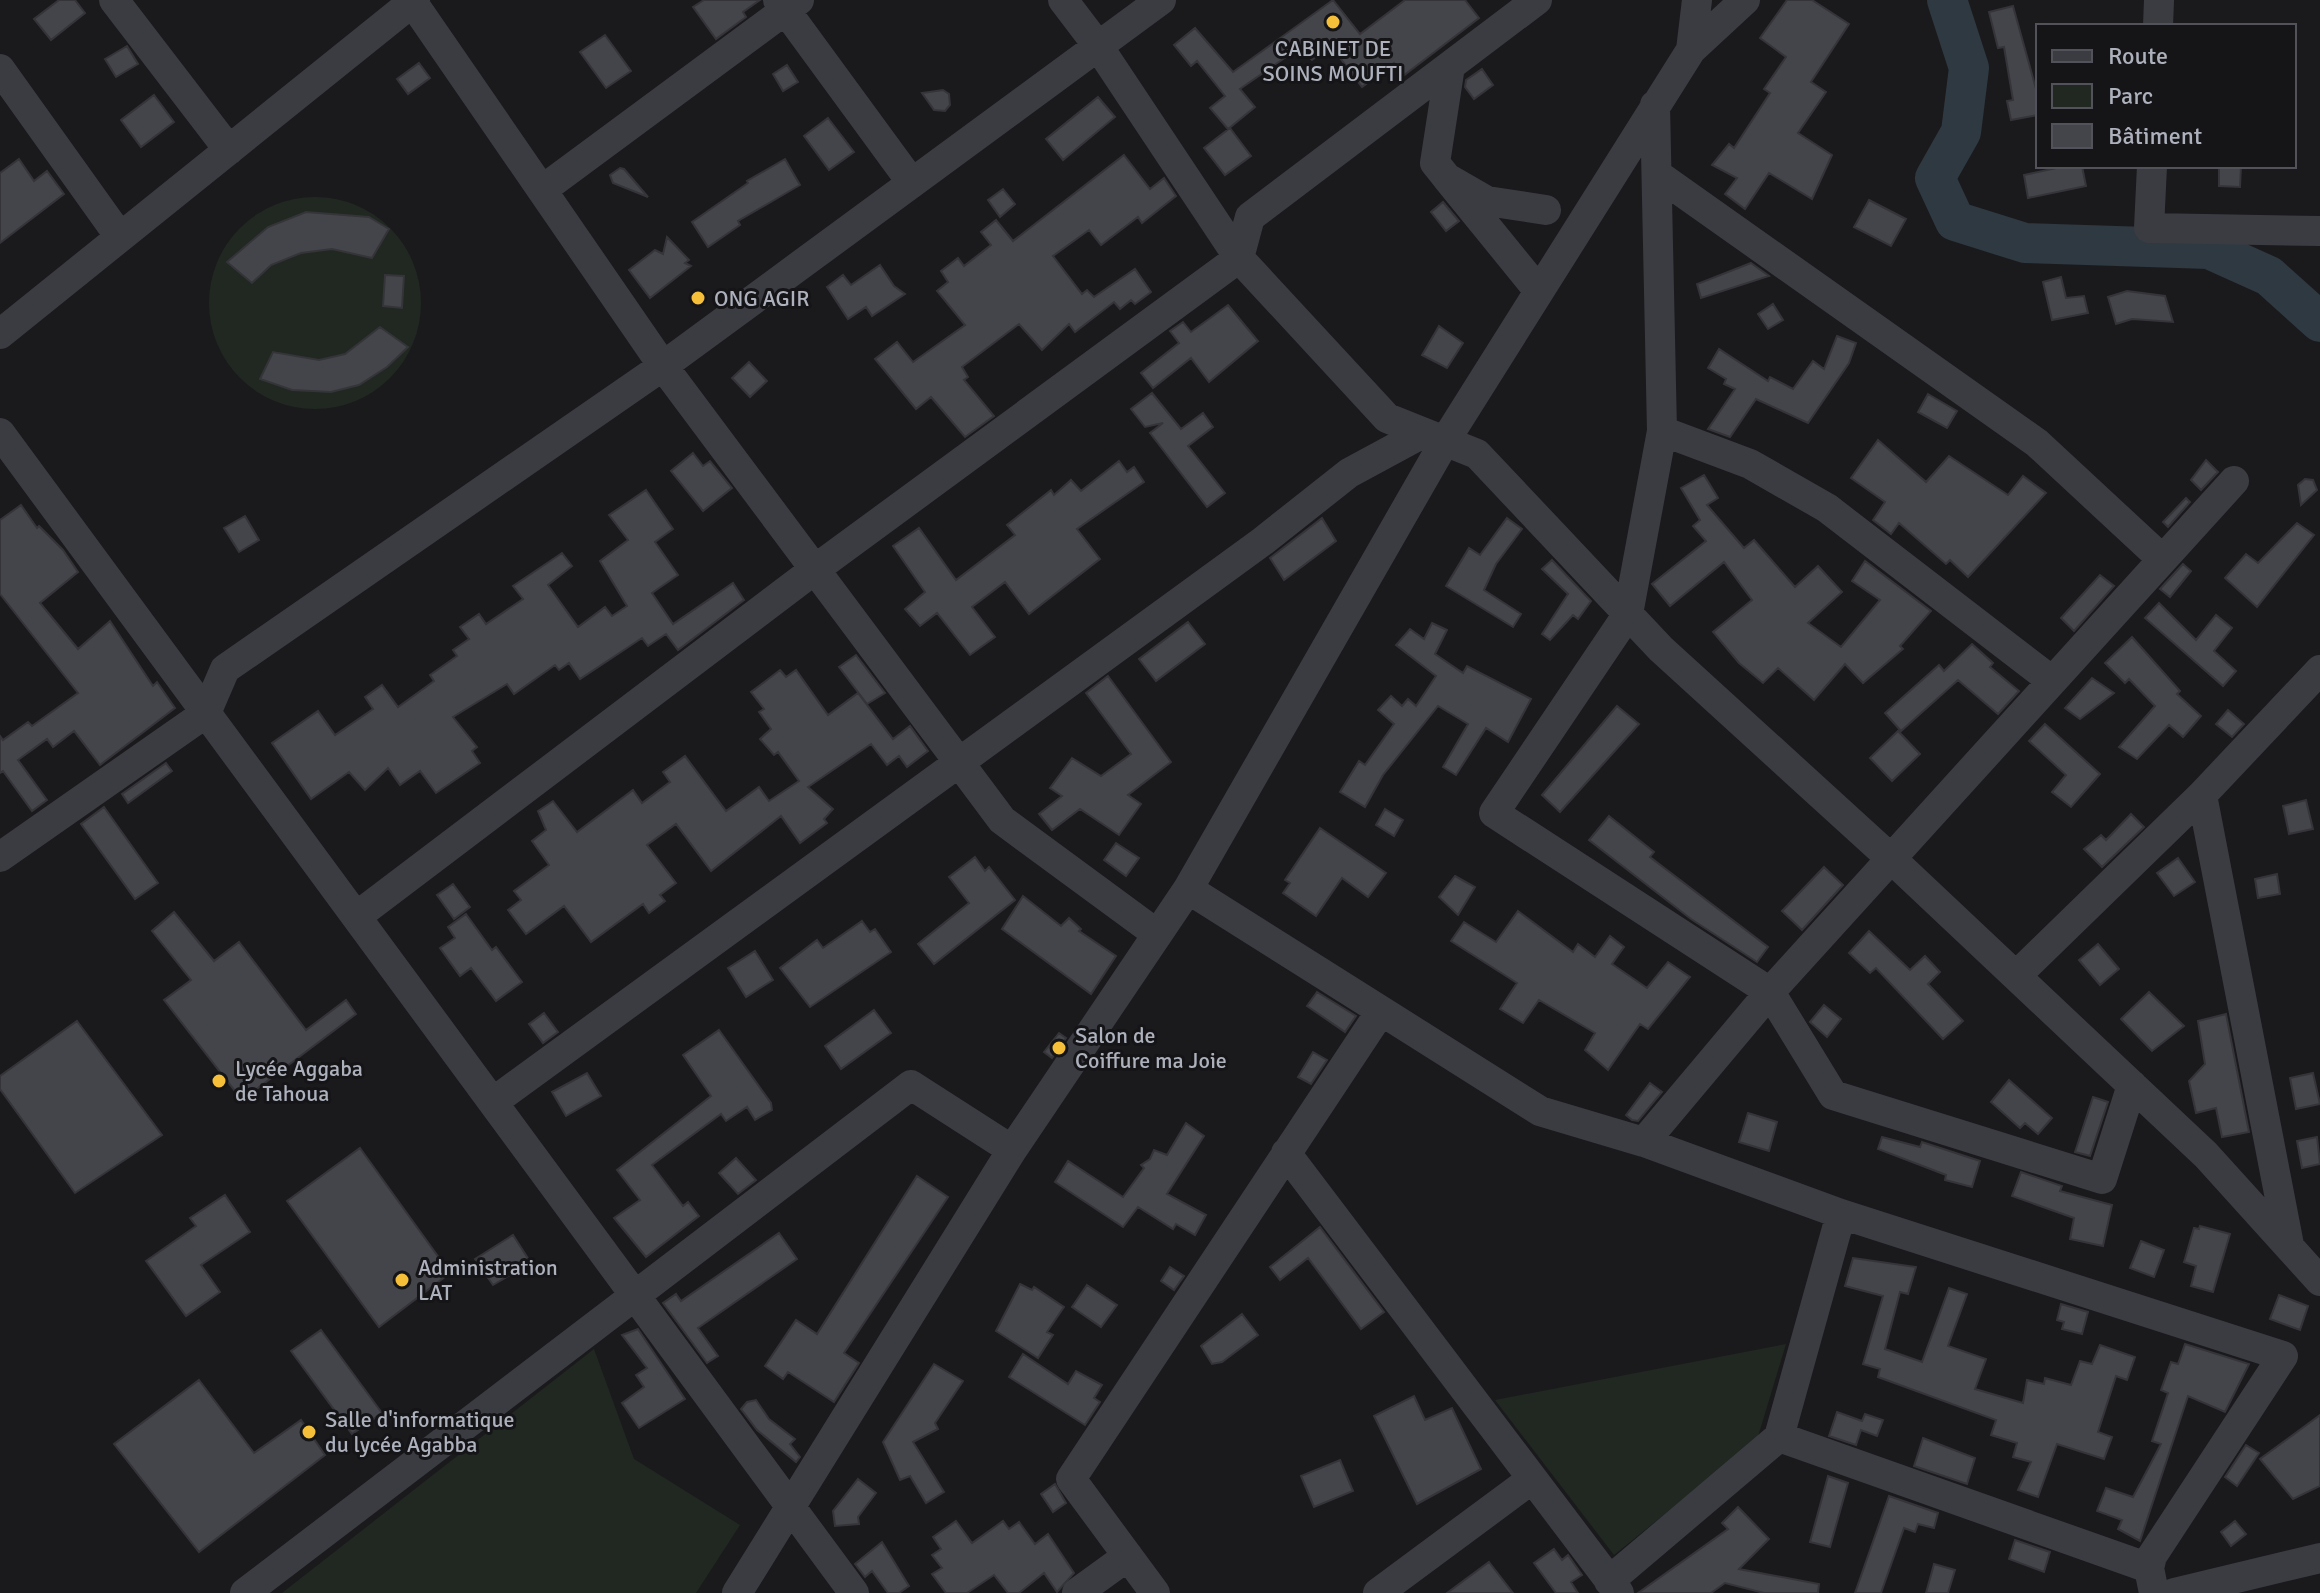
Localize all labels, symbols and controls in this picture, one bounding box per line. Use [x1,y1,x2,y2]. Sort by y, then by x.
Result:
marker: CABINET DE SOINS MOUFTI [1324,13,1342,31]
legend [2036,24,2296,168]
place label: CABINET DE SOINS MOUFTI [1263,35,1403,87]
text: Route [2108,41,2168,71]
text: Parc [2108,81,2153,111]
text: Bâtiment [2108,121,2202,151]
place label: ONG AGIR [714,285,809,312]
marker: ONG AGIR [689,289,707,307]
place label: Salon de Coiffure ma Joie [1075,1022,1227,1074]
marker: Salon de Coiffure ma Joie [1050,1039,1068,1057]
place label: Lycée Aggaba de Tahoua [235,1055,363,1107]
marker: Lycée Aggaba de Tahoua [210,1072,228,1090]
place label: Administration LAT [418,1254,558,1306]
marker: Administration LAT [393,1271,411,1289]
place label: Salle d'informatique du lycée Agabba [325,1406,514,1458]
marker: Salle d'informatique du lycée Agabba [300,1423,318,1441]

